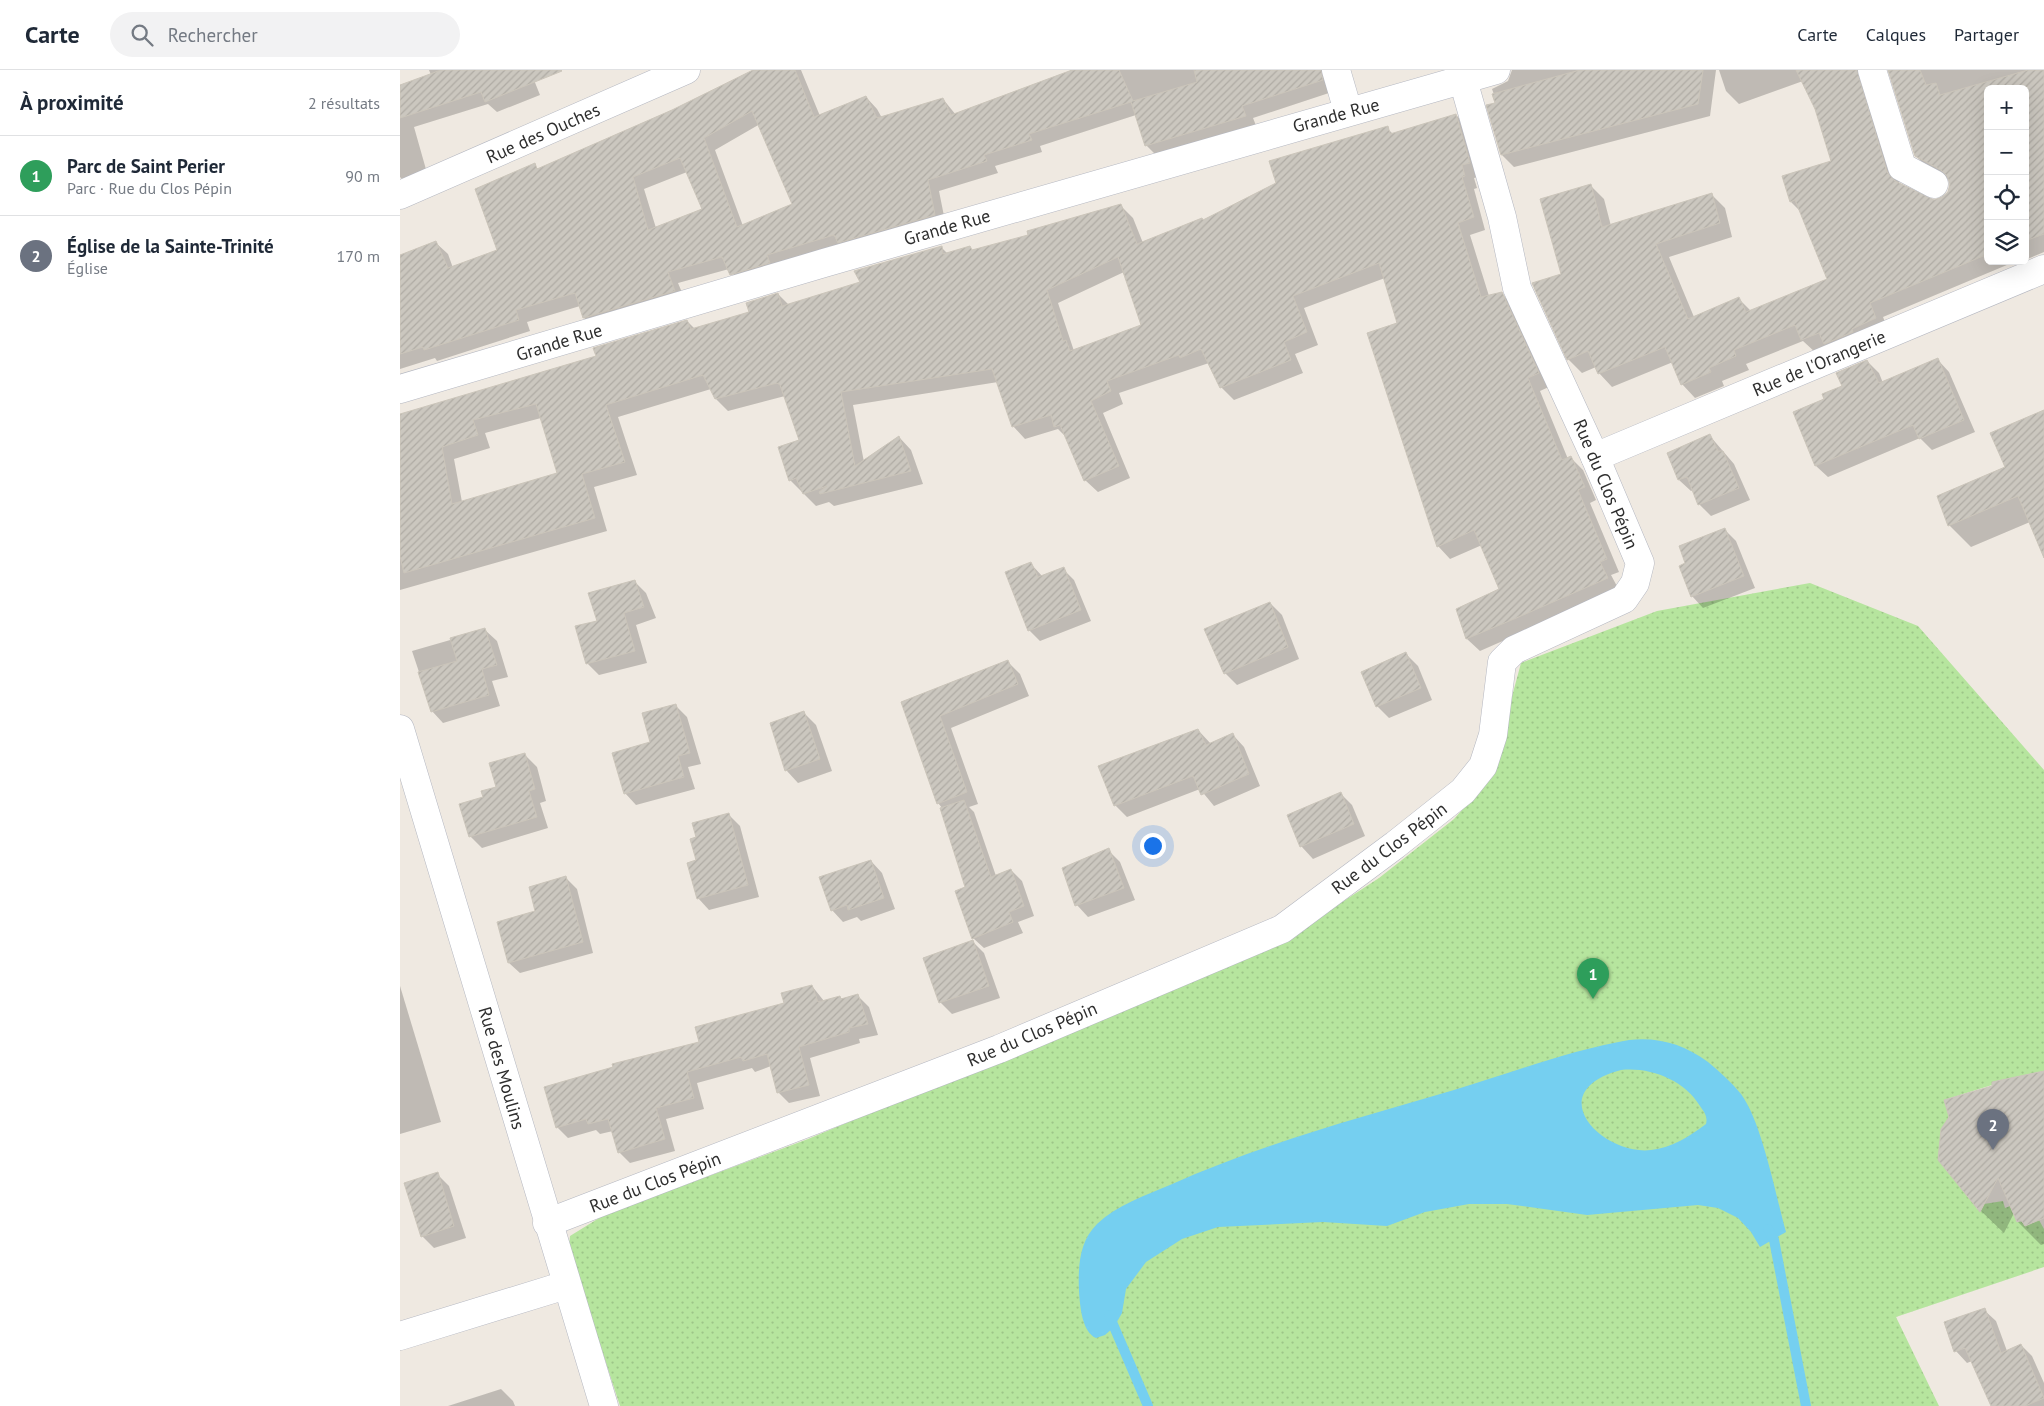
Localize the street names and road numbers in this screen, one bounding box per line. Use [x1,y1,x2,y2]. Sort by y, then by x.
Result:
street label: Grande Rue [1290,92,1382,138]
street label: Rue des Ouches [483,98,603,168]
street label: Grande Rue [901,204,993,250]
street label: Grande Rue [513,318,605,366]
street label: Rue de l'Orangerie [1749,325,1889,401]
street label: Rue du Clos Pépin [1568,416,1644,552]
street label: Rue du Clos Pépin [1327,797,1451,899]
street label: Rue du Clos Pépin [964,996,1100,1072]
street label: Rue des Moulins [474,1004,530,1132]
street label: Rue du Clos Pépin [586,1146,724,1218]

